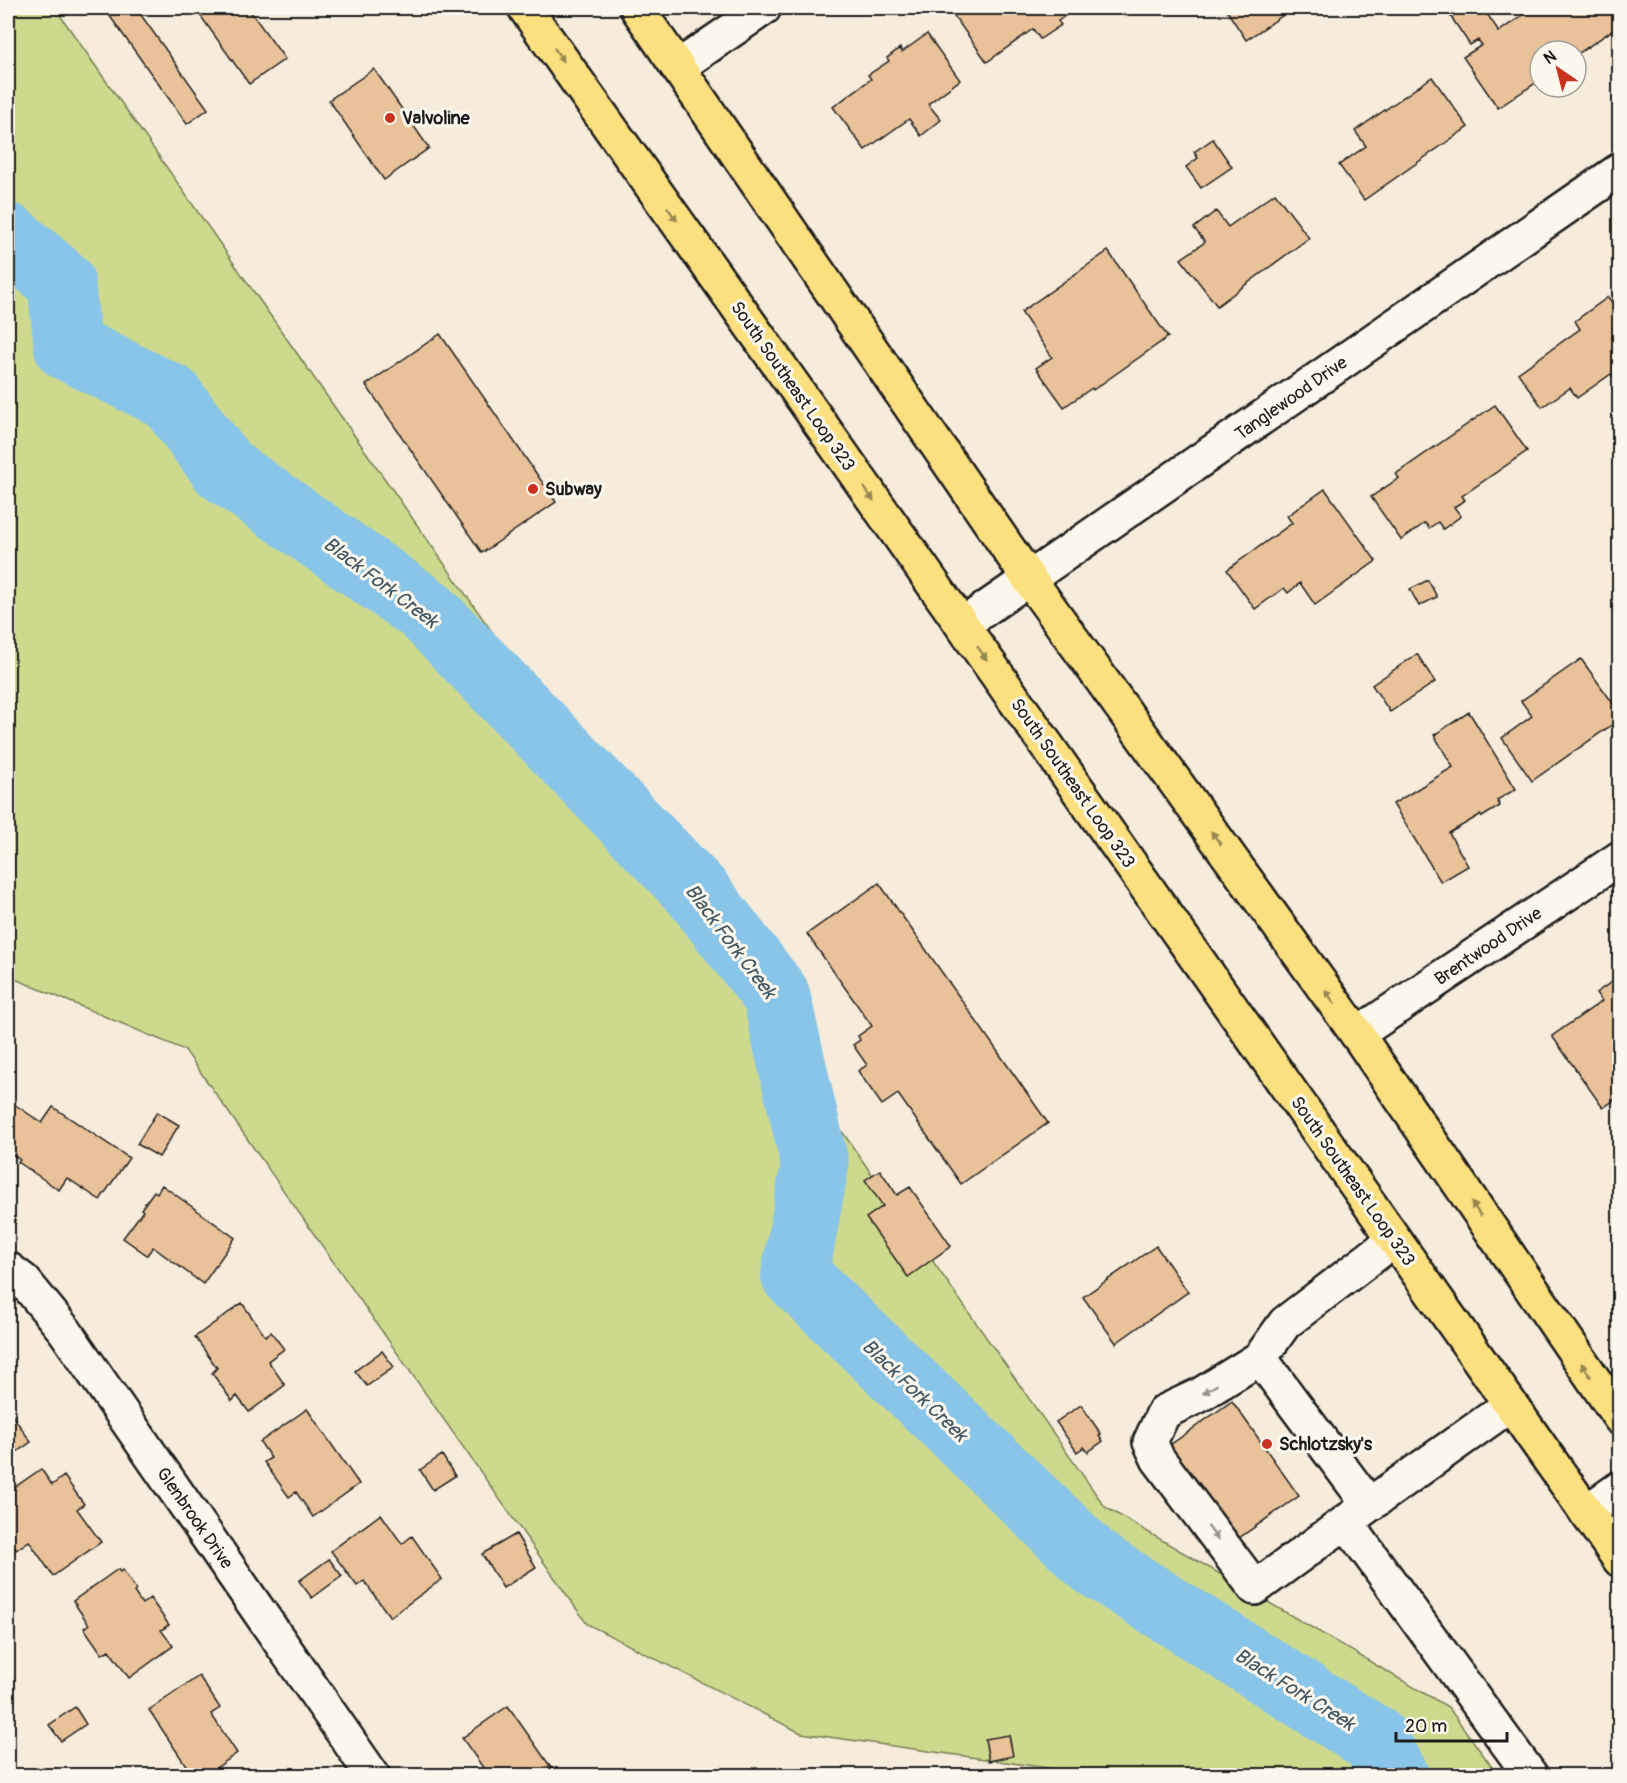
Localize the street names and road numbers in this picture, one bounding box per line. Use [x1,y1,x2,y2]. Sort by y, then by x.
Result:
street label: South Southeast Loop 323 [725,297,860,476]
street label: Tanglewood Drive [1231,351,1352,446]
street label: South Southeast Loop 323 [1005,694,1140,873]
street label: Brentwood Drive [1430,902,1546,991]
street label: South Southeast Loop 323 [1285,1092,1420,1271]
street label: Glenbrook Drive [151,1463,238,1574]

